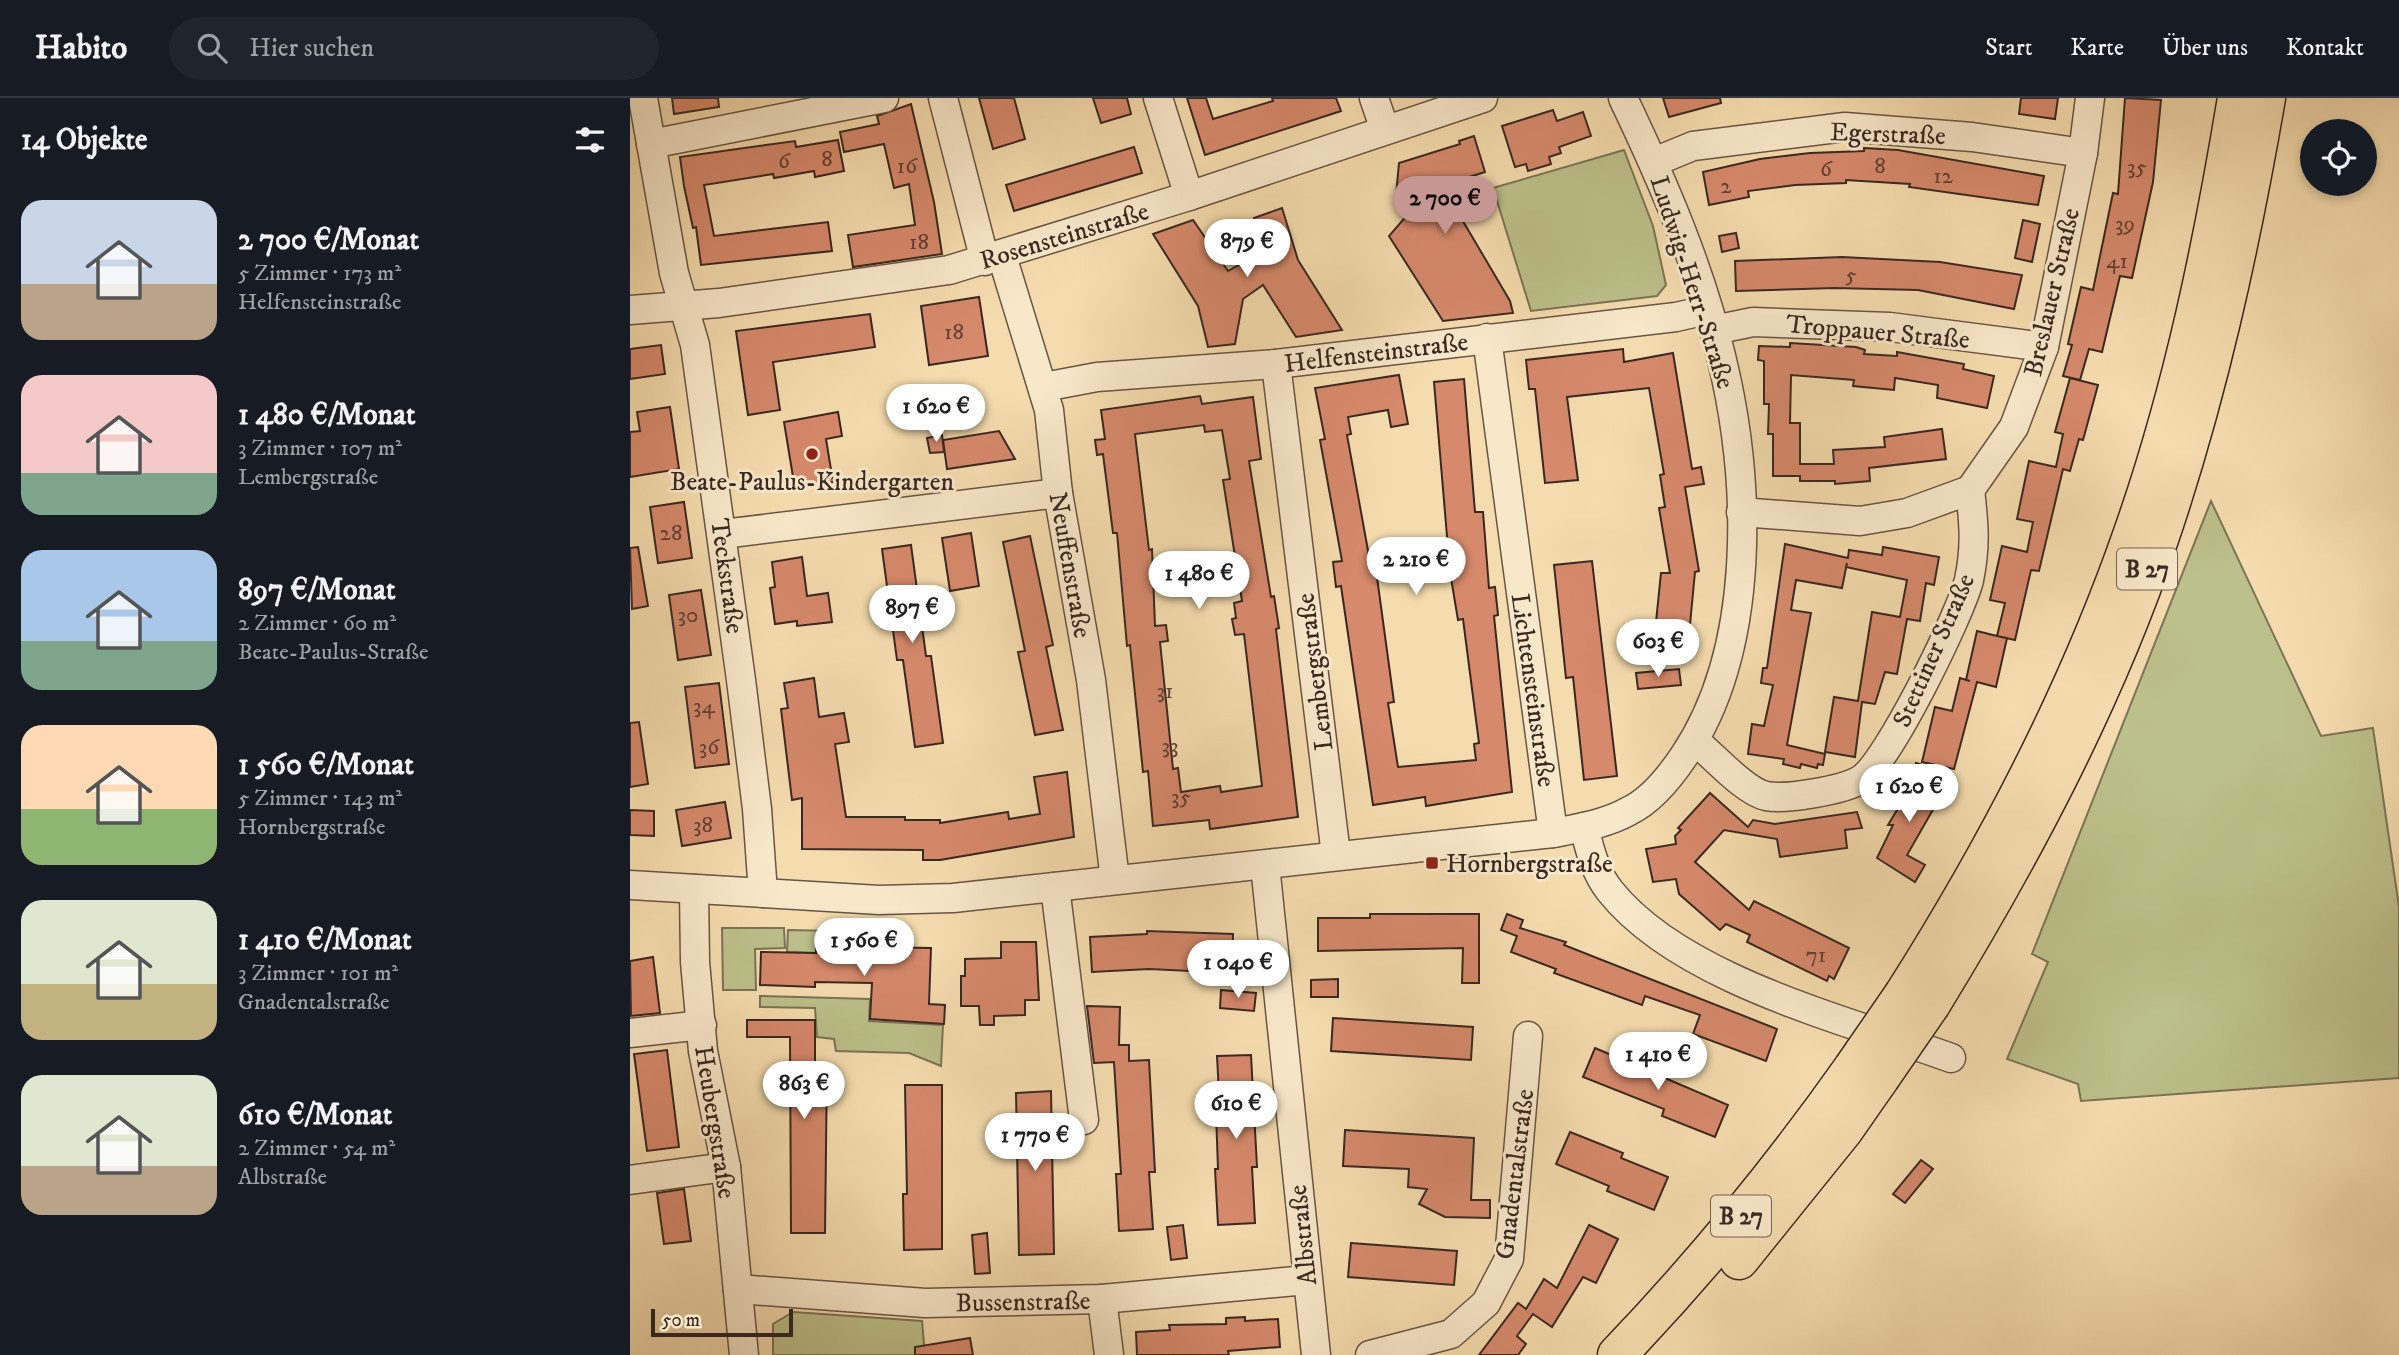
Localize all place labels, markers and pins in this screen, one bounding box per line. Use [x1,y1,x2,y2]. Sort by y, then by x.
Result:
pin: 2 700 € [1380,176,1510,236]
pin: 879 € [1198,220,1296,279]
pin: 1 620 € [871,384,1001,444]
marker: Beate-Paulus-Kindergarten [804,446,820,462]
place label: Beate-Paulus-Kindergarten [670,466,954,499]
pin: 2 210 € [1351,538,1481,597]
pin: 1 480 € [1134,552,1264,611]
pin: 897 € [863,586,961,645]
pin: 603 € [1609,620,1707,679]
pin: 1 620 € [1844,764,1974,824]
place label: Hornbergstraße [1446,848,1613,881]
marker: Hornbergstraße [1424,855,1440,871]
pin: 1 560 € [799,918,929,978]
pin: 1 040 € [1173,940,1303,1000]
pin: 1 410 € [1593,1032,1723,1092]
pin: 863 € [755,1062,853,1121]
pin: 610 € [1187,1082,1285,1141]
pin: 1 770 € [970,1114,1100,1173]

